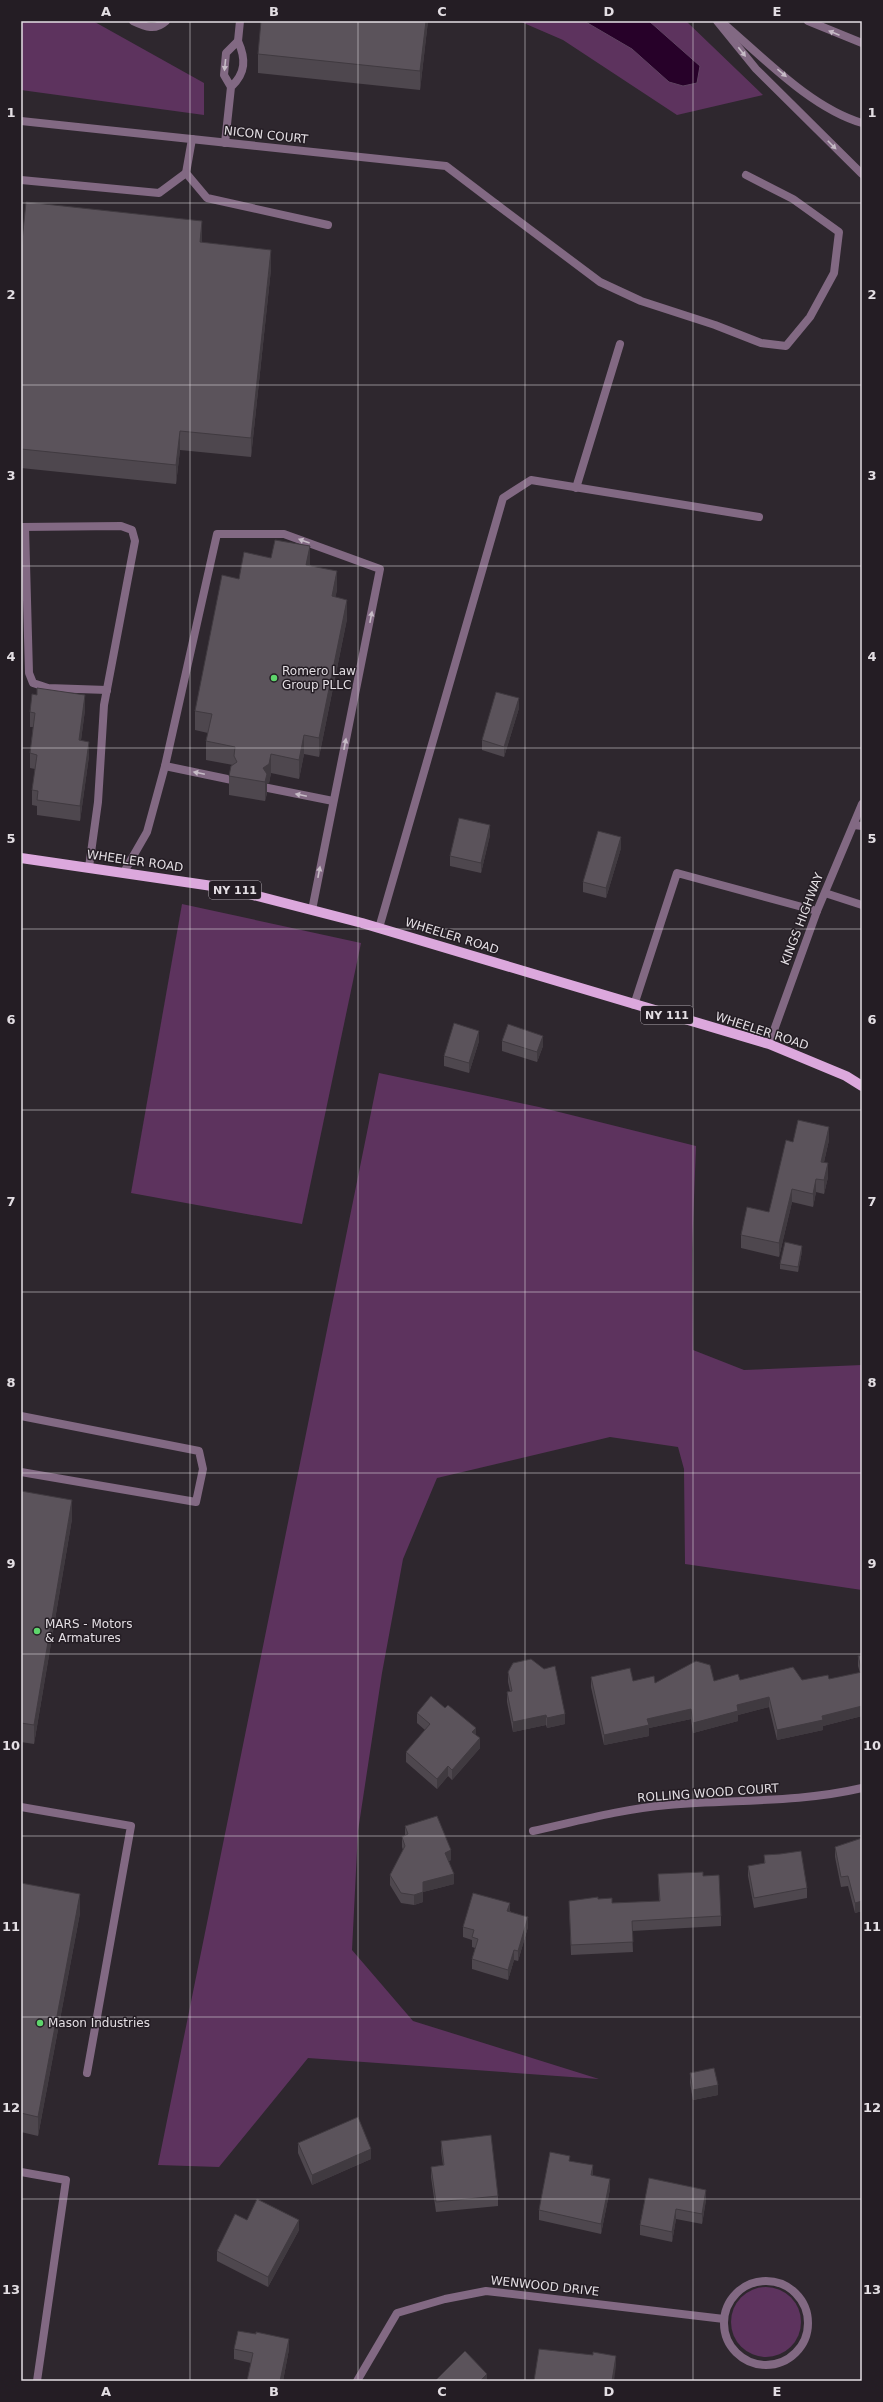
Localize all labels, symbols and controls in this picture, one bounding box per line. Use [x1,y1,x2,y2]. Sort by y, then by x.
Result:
text: A [101,4,111,19]
text: B [269,4,279,19]
text: C [437,4,447,19]
text: D [604,4,615,19]
text: E [773,4,781,19]
one-way arrow [828,30,840,36]
one-way arrow [737,46,746,57]
one-way arrow [221,59,228,71]
one-way arrow [777,69,788,78]
text: 1 [6,105,16,120]
text: 1 [867,105,877,120]
street label: NICON COURT [223,124,309,146]
one-way arrow [827,140,837,150]
text: 2 [6,287,16,302]
text: 2 [867,287,877,302]
text: 3 [6,468,16,483]
text: 3 [867,468,877,483]
one-way arrow [298,538,310,544]
one-way arrow [368,611,374,623]
text: 4 [6,649,16,664]
text: 4 [867,649,877,664]
place label: Romero Law Group PLLC [282,664,356,692]
marker: Romero Law Group PLLC [269,673,279,683]
one-way arrow [342,738,348,750]
one-way arrow [193,770,205,776]
one-way arrow [294,791,307,797]
text: 5 [6,831,16,846]
text: 5 [867,831,877,846]
street label: WHEELER ROAD [86,847,184,875]
one-way arrow [317,865,323,878]
street label: KINGS HIGHWAY [778,870,826,967]
road number: NY 111 [209,881,261,899]
street label: WHEELER ROAD [403,915,501,957]
road number: NY 111 [641,1006,693,1024]
street label: WHEELER ROAD [713,1009,811,1053]
text: 6 [6,1012,16,1027]
text: 6 [867,1012,877,1027]
text: 7 [6,1194,16,1209]
text: 7 [867,1194,877,1209]
text: 8 [6,1375,16,1390]
text: 8 [867,1375,877,1390]
text: 9 [6,1556,16,1571]
text: 9 [867,1556,877,1571]
place label: MARS - Motors & Armatures [45,1617,132,1645]
marker: MARS - Motors & Armatures [32,1626,42,1636]
text: 10 [2,1738,20,1753]
text: 10 [863,1738,881,1753]
street label: ROLLING WOOD COURT [637,1781,780,1805]
text: 11 [2,1919,20,1934]
text: 11 [863,1919,881,1934]
place label: Mason Industries [48,2016,150,2030]
marker: Mason Industries [35,2018,45,2028]
text: 12 [2,2100,20,2115]
text: 12 [863,2100,881,2115]
street label: WENWOOD DRIVE [490,2273,600,2299]
text: 13 [2,2282,20,2297]
text: 13 [863,2282,881,2297]
text: A [101,2384,111,2399]
text: B [269,2384,279,2399]
text: C [437,2384,447,2399]
text: D [604,2384,615,2399]
text: E [773,2384,781,2399]

